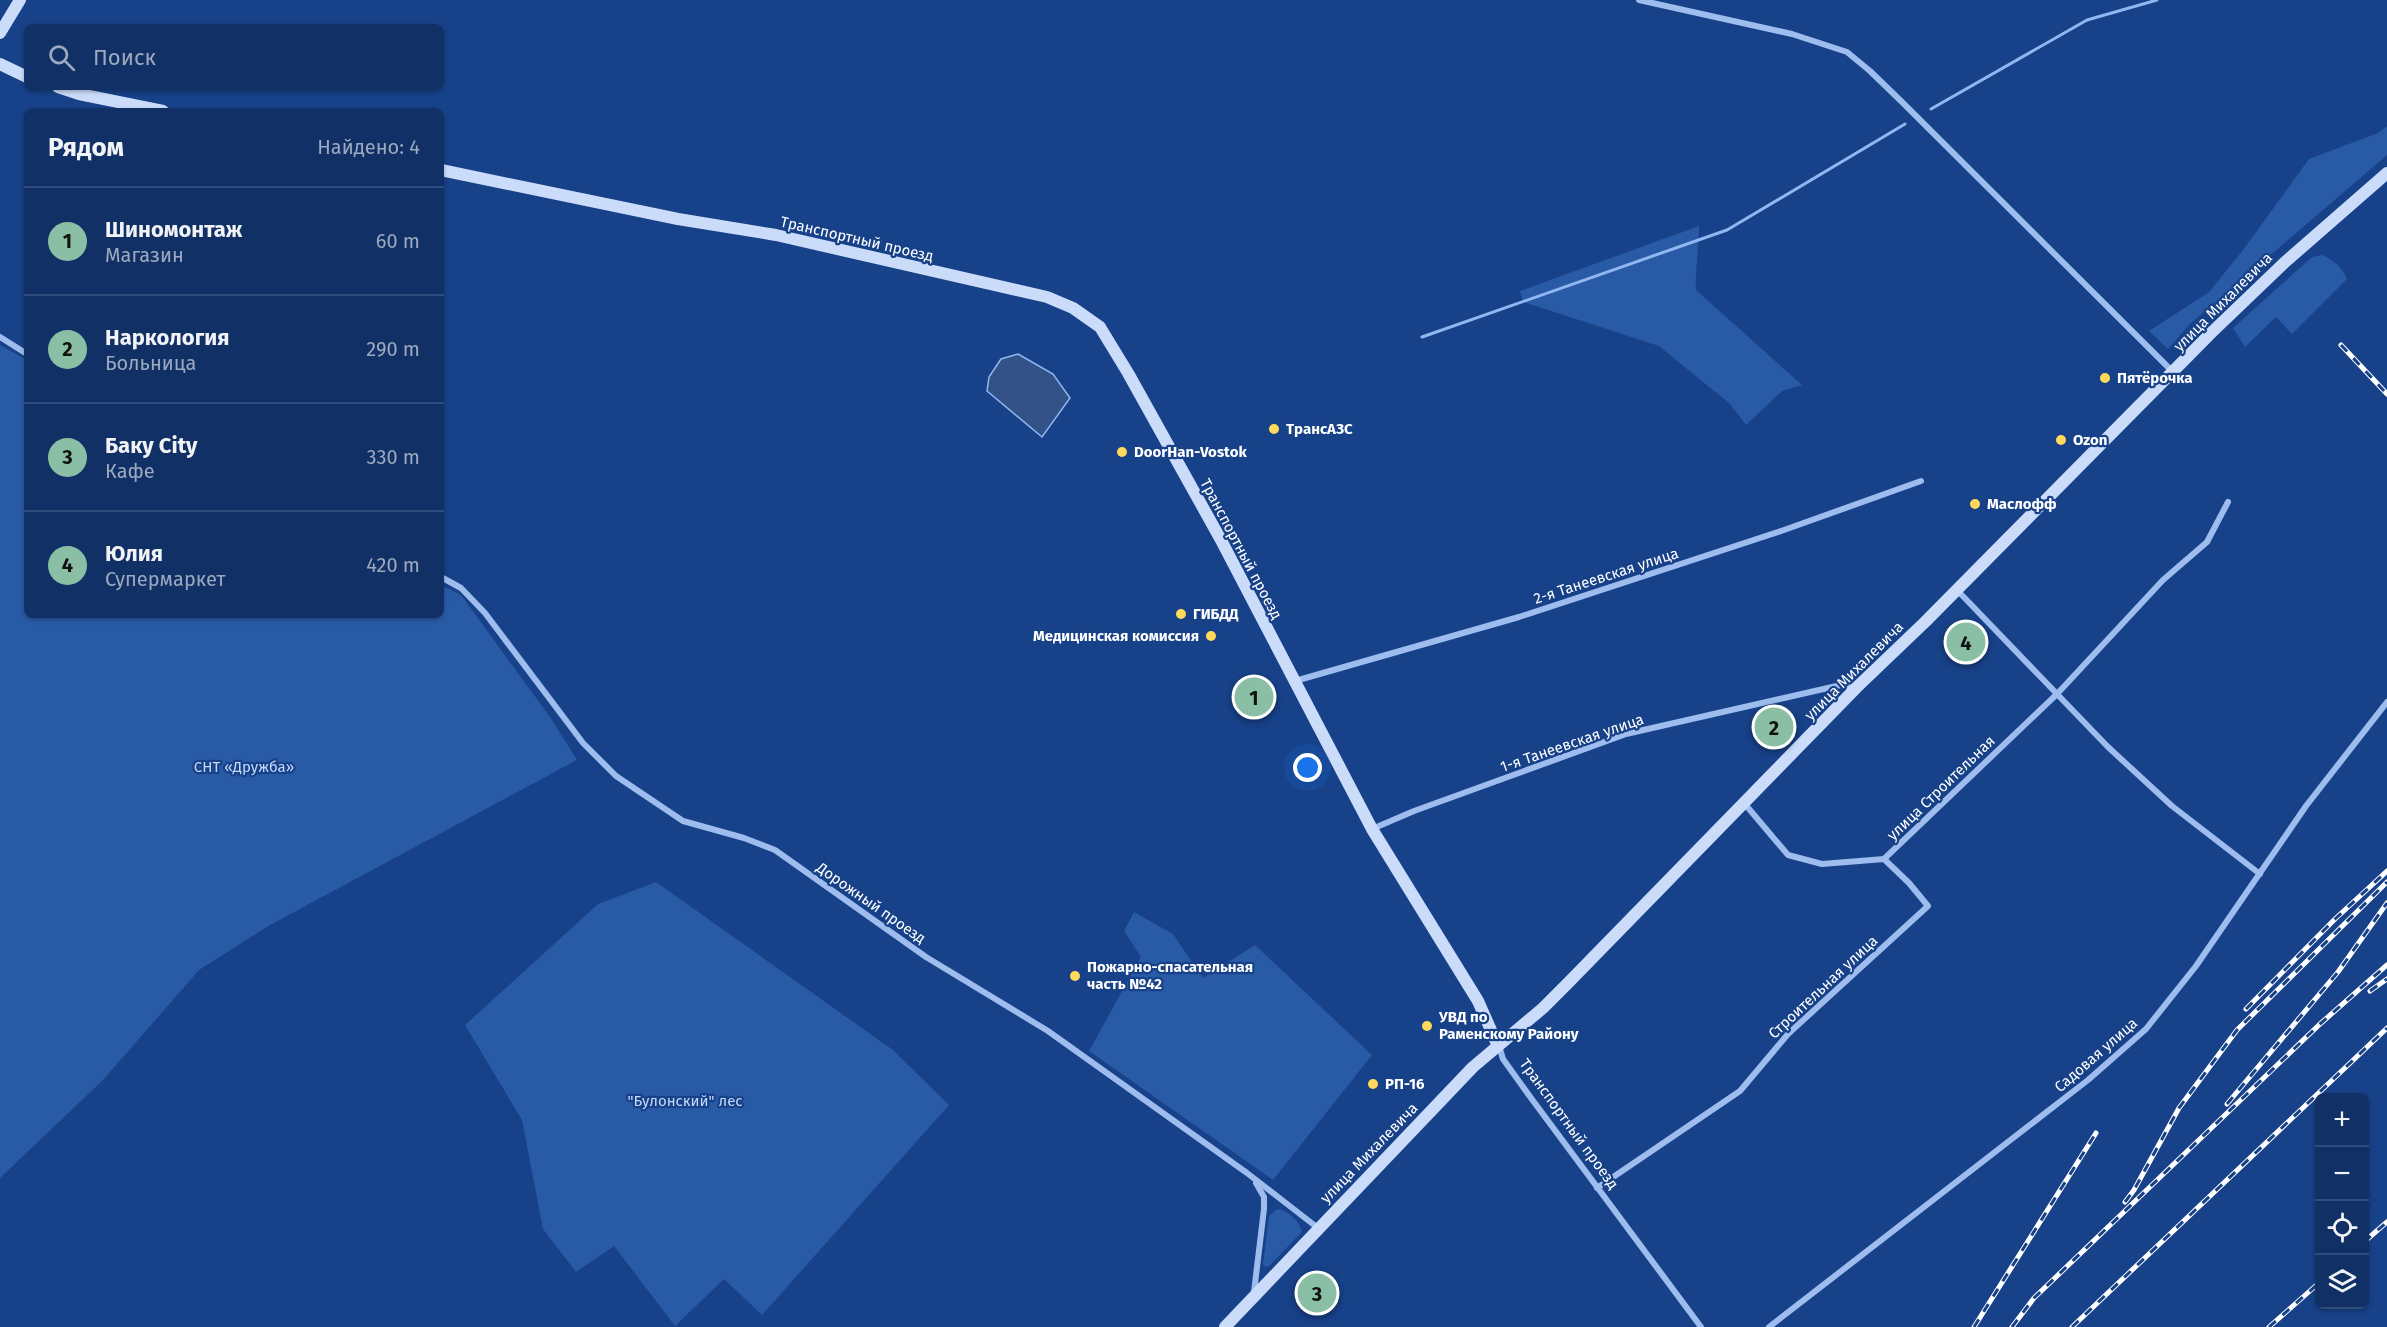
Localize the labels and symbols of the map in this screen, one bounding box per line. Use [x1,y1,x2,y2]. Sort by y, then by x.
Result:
street label: Транспортный проезд [779,213,935,265]
street label: улица Михалевича [2170,249,2276,355]
place label: Пятёрочка [2117,369,2193,387]
marker: Пятёрочка [2098,371,2112,385]
place label: ТрансАЗС [1286,420,1353,438]
marker: ТрансАЗС [1267,422,1281,436]
place label: Ozon [2073,431,2107,449]
marker: Ozon [2054,433,2068,447]
place label: DoorHan-Vostok [1134,443,1247,461]
marker: DoorHan-Vostok [1115,445,1129,459]
street label: Транспортный проезд [1196,476,1286,622]
place label: Маслофф [1987,495,2057,513]
marker: Маслофф [1968,497,1982,511]
street label: 2-я Танеевская улица [1531,544,1681,608]
place label: ГИБДД [1193,605,1239,623]
marker: ГИБДД [1174,607,1188,621]
street label: улица Михалевича [1801,618,1907,724]
pin: 4 [1946,620,1986,664]
place label: Медицинская комиссия [1033,627,1199,645]
marker: Медицинская комиссия [1204,629,1218,643]
pin: 1 [1234,674,1274,720]
pin: 2 [1754,704,1794,750]
street label: 1-я Танеевская улица [1498,710,1646,776]
street label: улица Строительная [1883,732,1999,844]
your location [1293,753,1322,782]
park label: СНТ «Дружба» [194,758,294,776]
street label: Дорожный проезд [812,858,929,947]
street label: Строительная улица [1765,932,1881,1042]
place label: Пожарно-спасательная часть №42 [1087,958,1253,993]
marker: Пожарно-спасательная часть №42 [1068,969,1082,983]
place label: УВД по Раменскому Району [1438,1008,1579,1043]
street label: Садовая улица [2051,1014,2141,1096]
marker: УВД по Раменскому Району [1420,1019,1434,1033]
street label: Транспортный проезд [1516,1055,1622,1193]
place label: РП-16 [1385,1075,1425,1093]
marker: РП-16 [1366,1077,1380,1091]
park label: "Булонский" лес [627,1092,743,1110]
street label: улица Михалевича [1317,1099,1421,1207]
pin: 3 [1298,1270,1336,1316]

